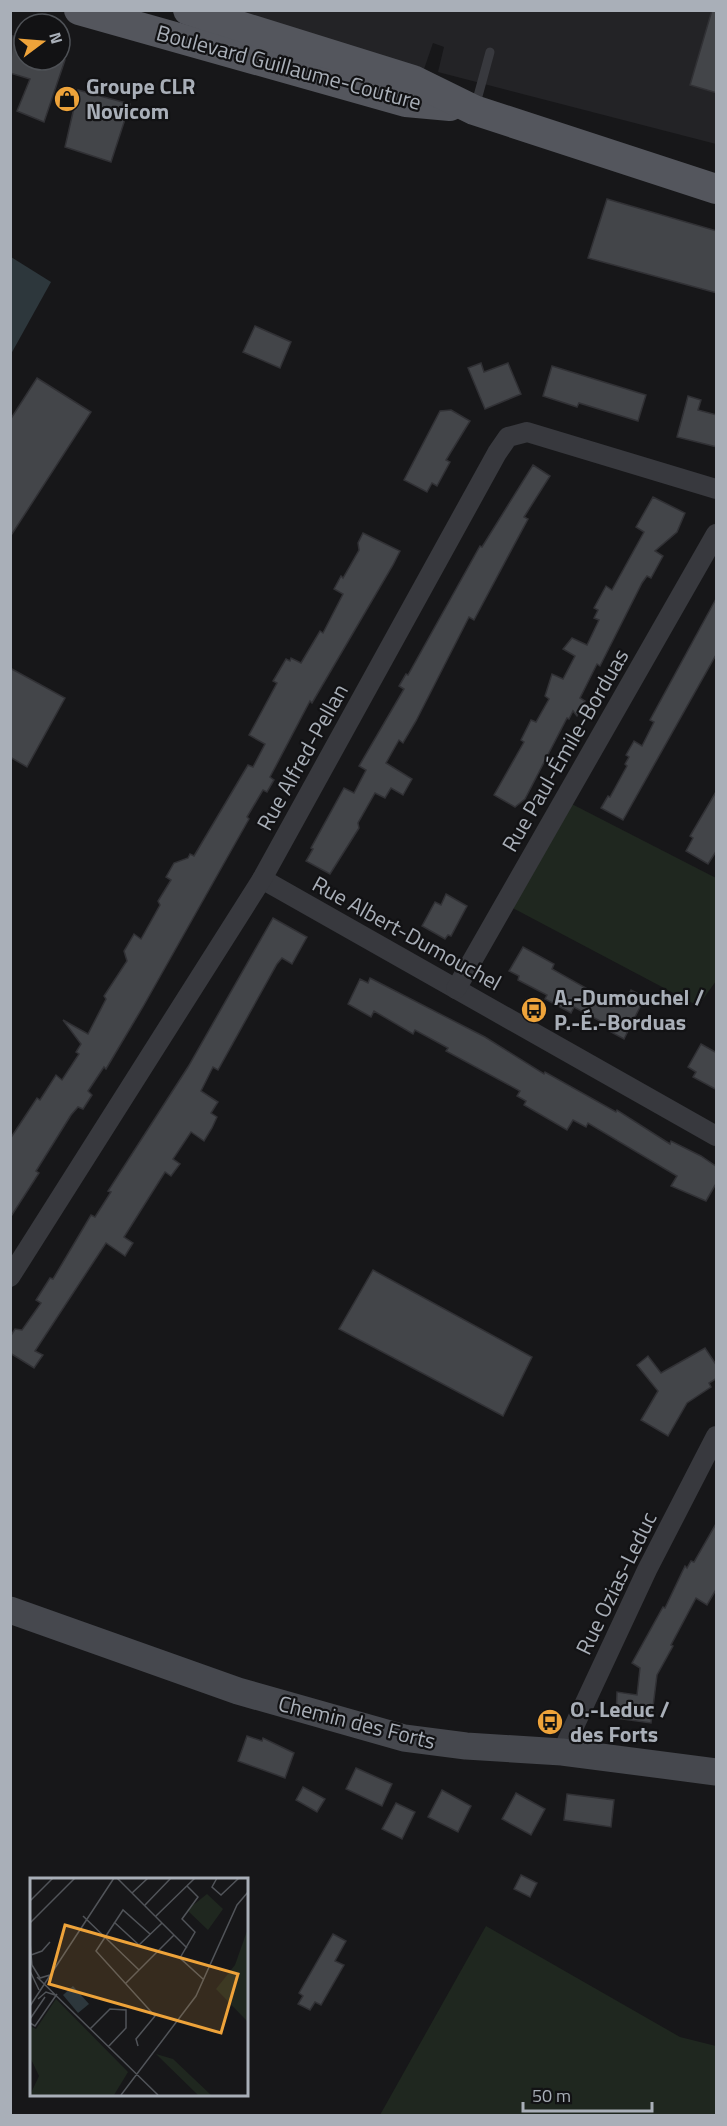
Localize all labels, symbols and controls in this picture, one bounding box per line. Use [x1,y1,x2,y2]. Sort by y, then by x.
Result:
north arrow [12,12,72,72]
street label: Boulevard Guillaume-Couture [153,15,425,119]
text: N [43,29,69,47]
place label: Groupe CLR Novicom [86,69,196,128]
shop icon: Groupe CLR Novicom [52,84,82,114]
street label: Rue Paul-Émile-Borduas [493,642,637,858]
street label: Rue Alfred-Pellan [248,677,356,837]
street label: Rue Albert-Dumouchel [306,867,508,999]
place label: A.-Dumouchel / P.-É.-Borduas [554,980,705,1039]
bus stop icon: A.-Dumouchel / P.-É.-Borduas [519,995,549,1025]
street label: Rue Ozias-Leduc [567,1506,665,1660]
street label: Chemin des Forts [275,1686,439,1758]
place label: O.-Leduc / des Forts [570,1692,670,1751]
bus stop icon: O.-Leduc / des Forts [535,1707,565,1737]
inset map [30,1878,248,2096]
scale bar [523,2075,652,2113]
text: 50 m [532,2082,571,2109]

